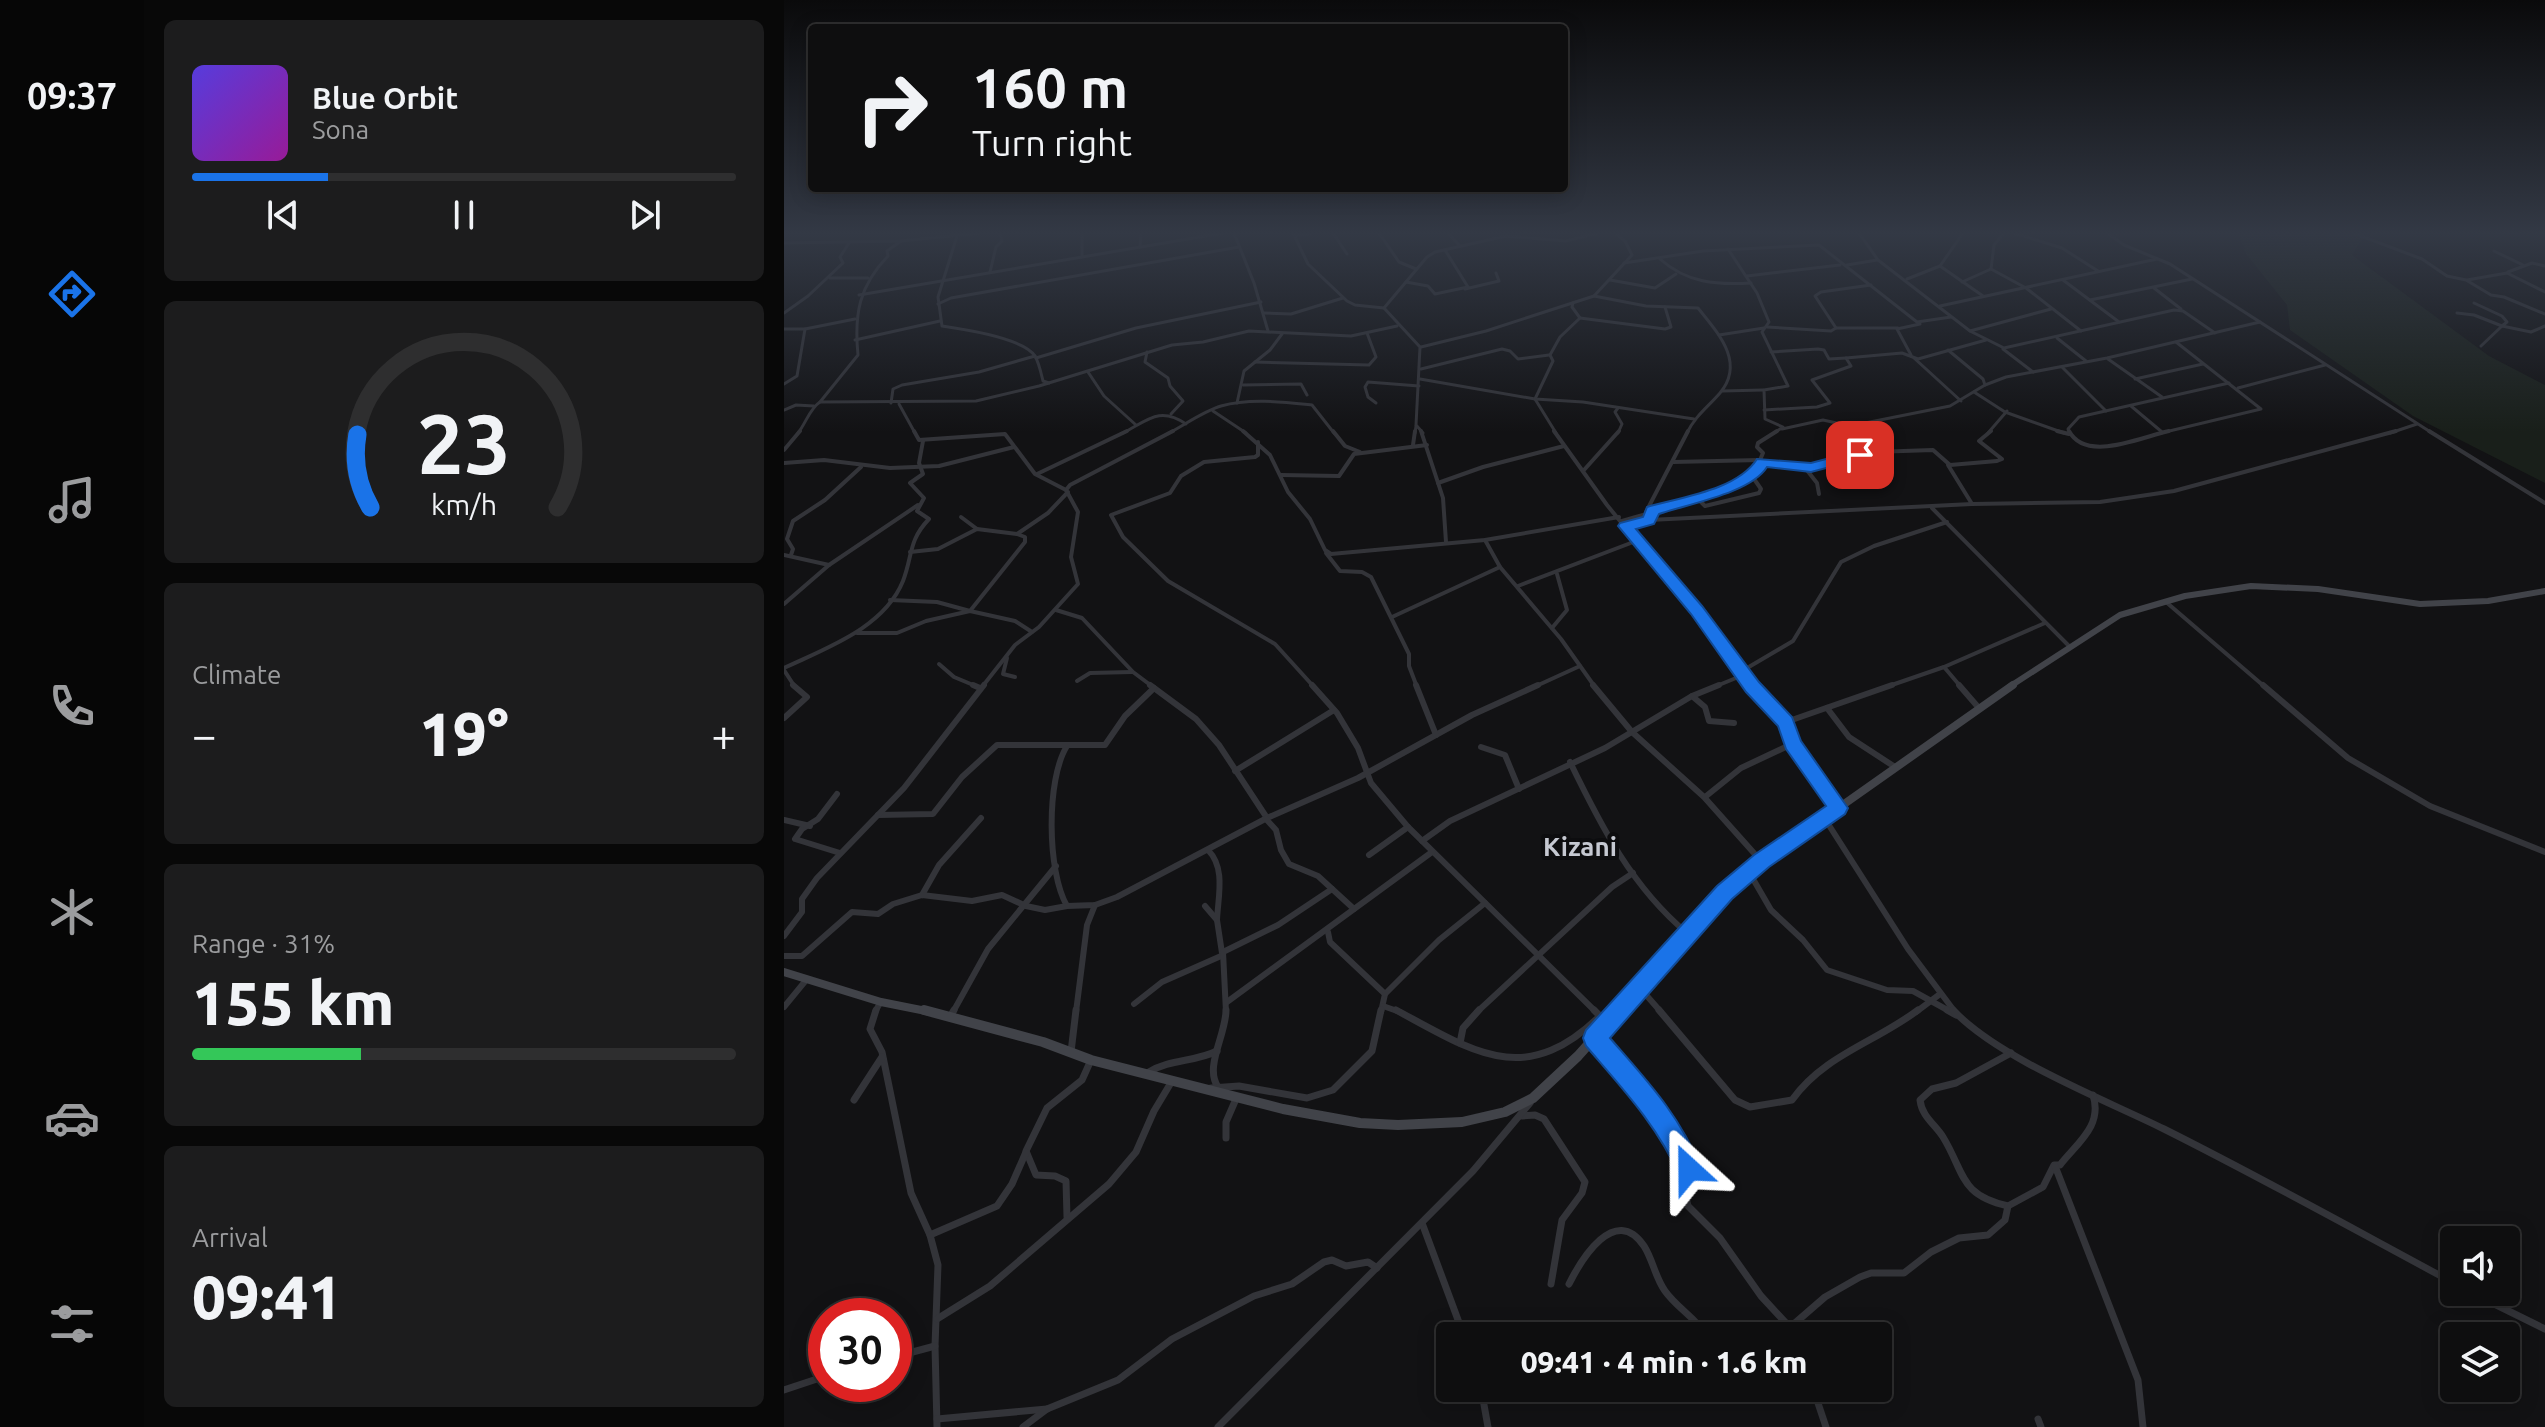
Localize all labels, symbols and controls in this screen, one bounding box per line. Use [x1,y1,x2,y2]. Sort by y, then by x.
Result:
icon: right [840,56,944,160]
text: 160 m [972,56,1128,119]
text: 09:37 [27,75,117,116]
text: Blue Orbit [312,81,458,115]
text: Sona [312,115,369,144]
text: Turn right [972,122,1132,163]
icon: previous [261,193,305,237]
icon: pause [442,193,486,237]
icon: next [623,193,667,237]
icon: directions [44,266,100,322]
text: 23 [417,396,511,490]
pin [1826,421,1894,489]
icon: arrive [1838,433,1882,477]
icon: music [44,472,100,528]
text: km/h [431,488,497,520]
text: Climate [192,660,281,689]
icon: phone [44,678,100,734]
text: 19° [419,700,509,767]
text: − [192,710,217,759]
text: + [711,710,736,759]
district label: Kizani [1543,832,1617,861]
icon: climate [44,884,100,940]
text: Range · 31% [192,929,335,958]
text: 155 km [192,969,394,1036]
icon: car [44,1090,100,1146]
position arrow [1647,1127,1731,1211]
text: Arrival [192,1223,268,1252]
map controls [2440,1226,2520,1402]
button: sound [2440,1226,2520,1306]
text: 09:41 [192,1263,342,1330]
icon: filters [44,1296,100,1352]
speed limit sign: 30 [808,1298,912,1402]
button: layers [2440,1322,2520,1402]
text: 09:41 · 4 min · 1.6 km [1521,1345,1807,1379]

